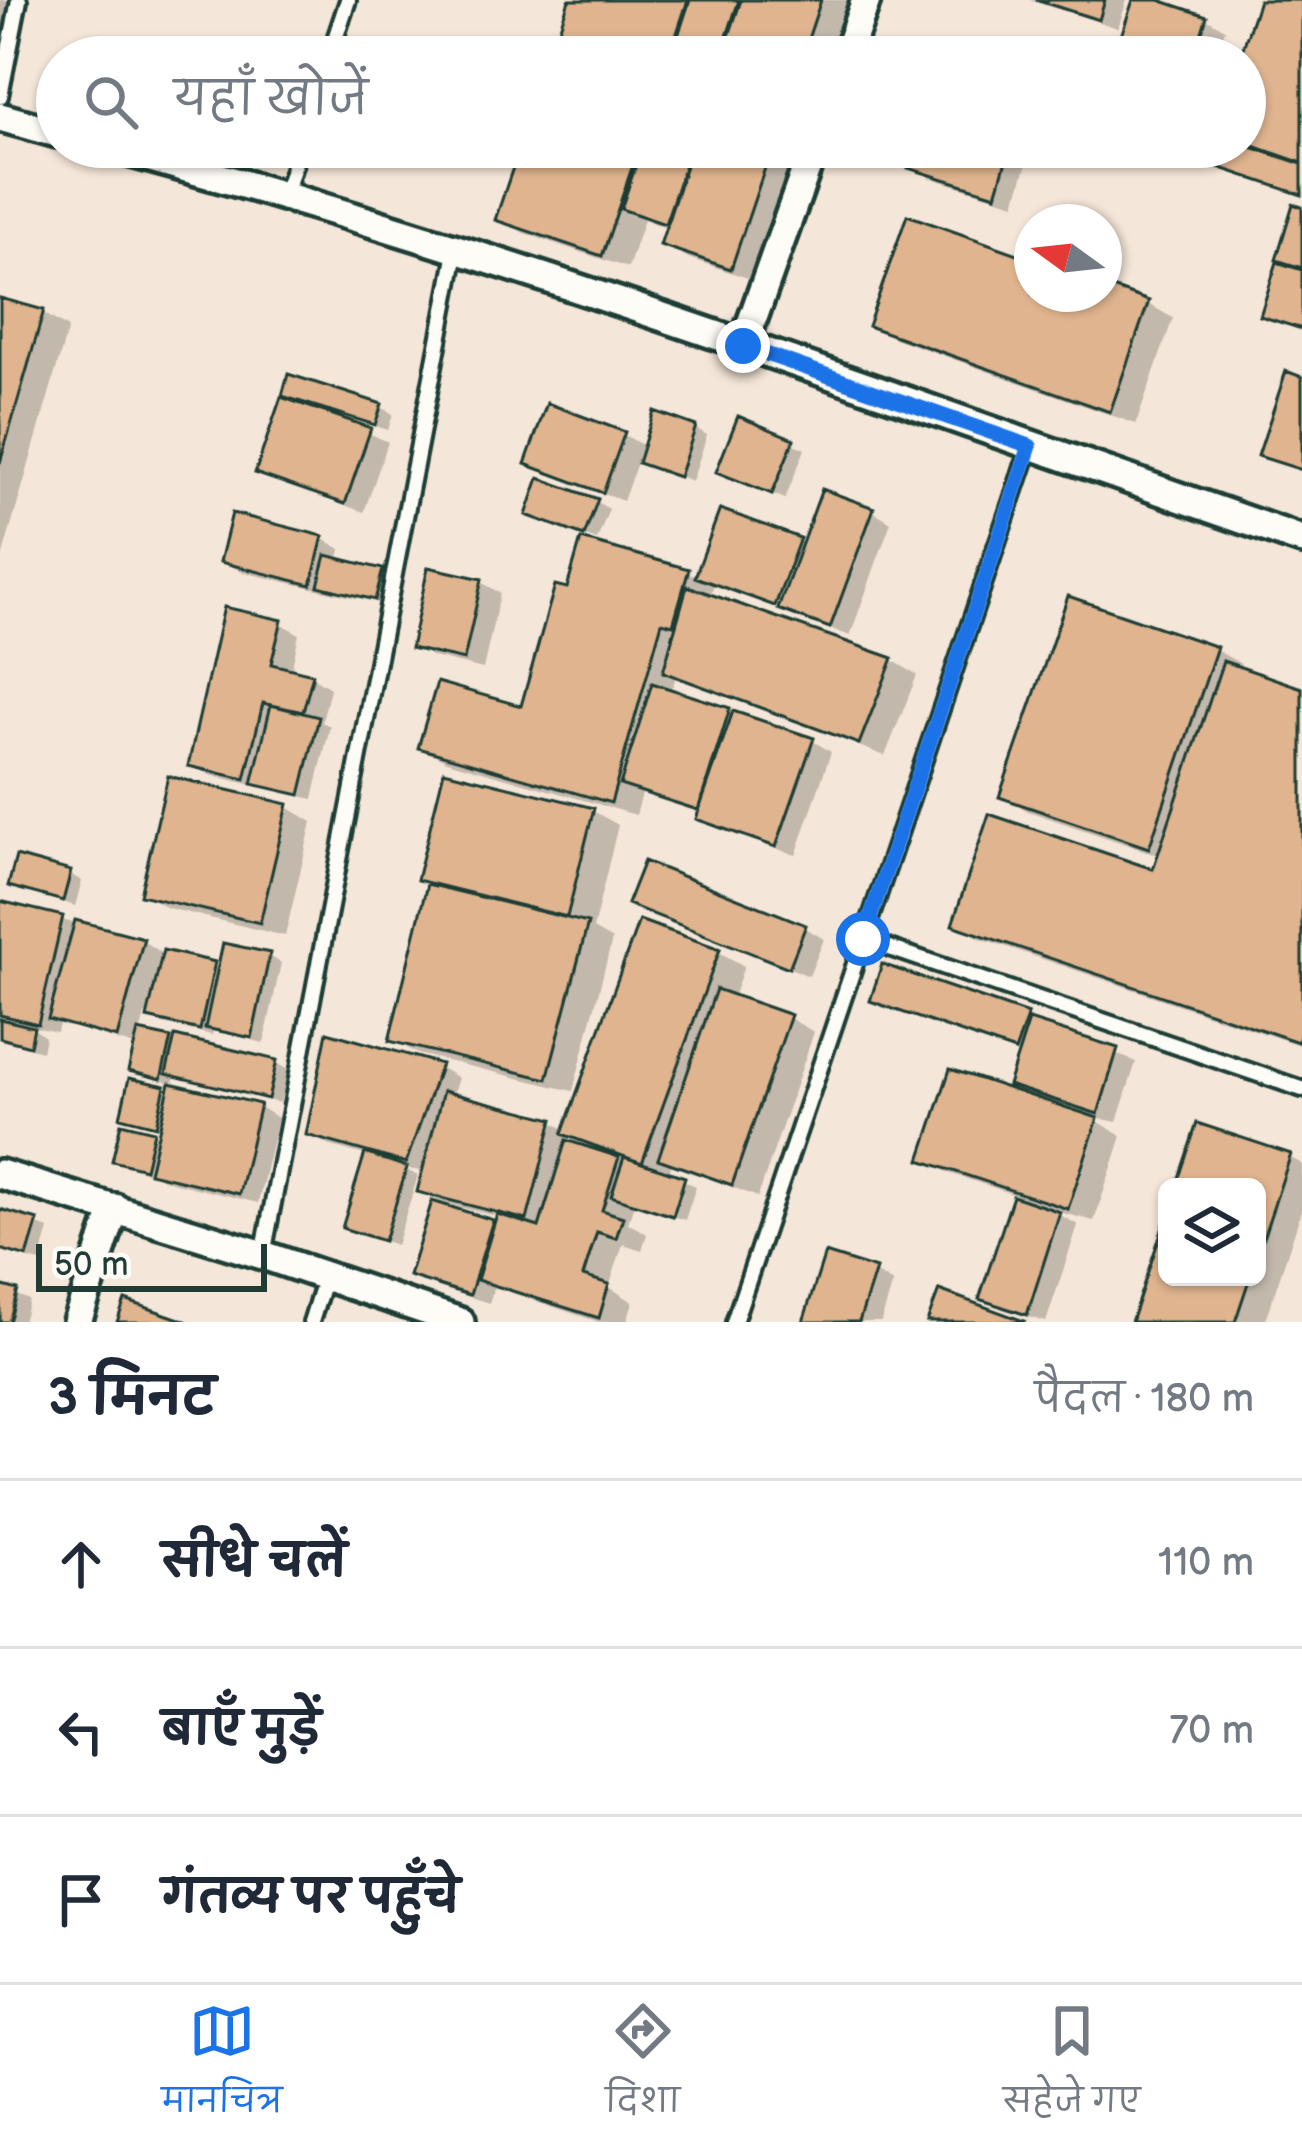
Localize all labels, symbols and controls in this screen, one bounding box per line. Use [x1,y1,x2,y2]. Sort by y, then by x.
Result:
search box [36,36,1266,168]
icon: search [78,69,144,135]
text: यहाँ खोजें [174,73,368,128]
north arrow [1014,204,1122,312]
route end [716,319,770,373]
route start [836,912,890,966]
map controls [1158,1178,1266,1286]
button: layers [1158,1178,1266,1286]
scale bar [36,1238,267,1291]
text: 50 m [54,1245,129,1285]
text: 3 मिनट [48,1368,215,1429]
text: पैदल · 180 m [1035,1376,1254,1423]
icon: ahead [48,1531,114,1597]
text: सीधे चलें [162,1535,347,1590]
text: 110 m [1158,1540,1254,1587]
icon: left [48,1699,114,1765]
text: बाएँ मुड़ें [162,1703,321,1758]
text: 70 m [1169,1708,1254,1755]
icon: arrive [48,1867,114,1933]
text: गंतव्य पर पहुँचे [162,1871,460,1926]
tab: मानचित्र [161,1998,282,2137]
tab: दिशा [605,1998,680,2137]
tab: सहेजे गए [1003,1998,1141,2137]

